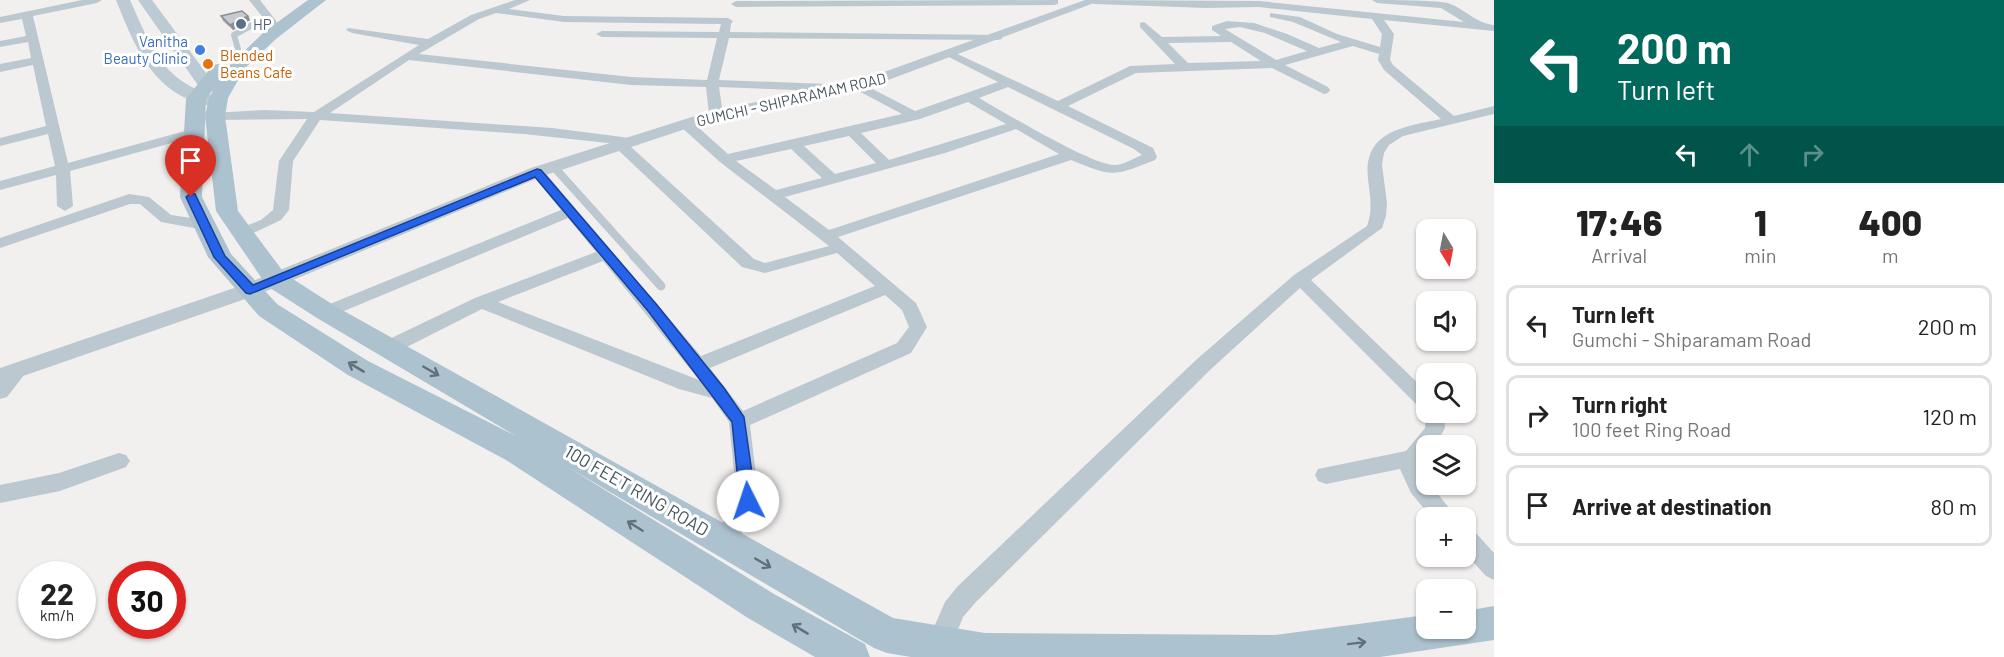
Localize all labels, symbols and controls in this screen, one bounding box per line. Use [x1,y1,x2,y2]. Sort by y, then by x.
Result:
place label: HP [253,15,272,33]
marker: HP [234,17,248,31]
text: 200 m [1617,22,1732,72]
icon: left [1518,24,1596,102]
place label: Vanitha Beauty Clinic [104,32,188,67]
marker: Vanitha Beauty Clinic [193,43,207,57]
place label: Blended Beans Cafe [220,46,293,81]
marker: Blended Beans Cafe [201,57,215,71]
street label: GUMCHI - SHIPARAMAM ROAD [695,68,887,130]
text: Turn left [1617,73,1715,105]
pin [165,135,216,197]
icon: left [1670,138,1703,171]
icon: ahead [1733,138,1766,171]
icon: right [1796,138,1829,171]
icon: arrive [174,144,207,177]
text: 17:46 [1576,200,1662,243]
text: 1 [1754,200,1767,243]
text: 400 [1859,200,1922,243]
north arrow [1416,219,1476,279]
map controls [1416,219,1476,639]
text: Arrival [1591,243,1647,267]
text: min [1744,243,1777,267]
text: m [1882,243,1899,267]
button: sound [1416,291,1476,351]
text: Turn left [1572,301,1655,327]
icon: left [1521,309,1554,342]
text: 200 m [1918,313,1977,339]
text: Gumchi - Shiparamam Road [1572,327,1811,351]
one-way arrow [348,360,365,372]
button: search [1416,363,1476,423]
one-way arrow [422,365,439,377]
text: Turn right [1572,391,1667,417]
icon: right [1521,399,1554,432]
text: 120 m [1922,403,1977,429]
text: 100 feet Ring Road [1572,417,1731,441]
button: layers [1416,435,1476,495]
street label: 100 FEET RING ROAD [561,440,713,540]
position arrow [716,469,780,533]
icon: arrive [1521,489,1554,522]
text: Arrive at destination [1572,493,1771,519]
text: 80 m [1931,493,1977,519]
button: + [1416,507,1476,567]
one-way arrow [627,519,644,531]
one-way arrow [754,558,771,570]
speed limit sign: 30 [108,561,186,639]
text: 22 [40,575,74,611]
button: − [1416,579,1476,639]
text: km/h [40,606,74,624]
one-way arrow [792,622,809,634]
one-way arrow [1346,637,1366,648]

